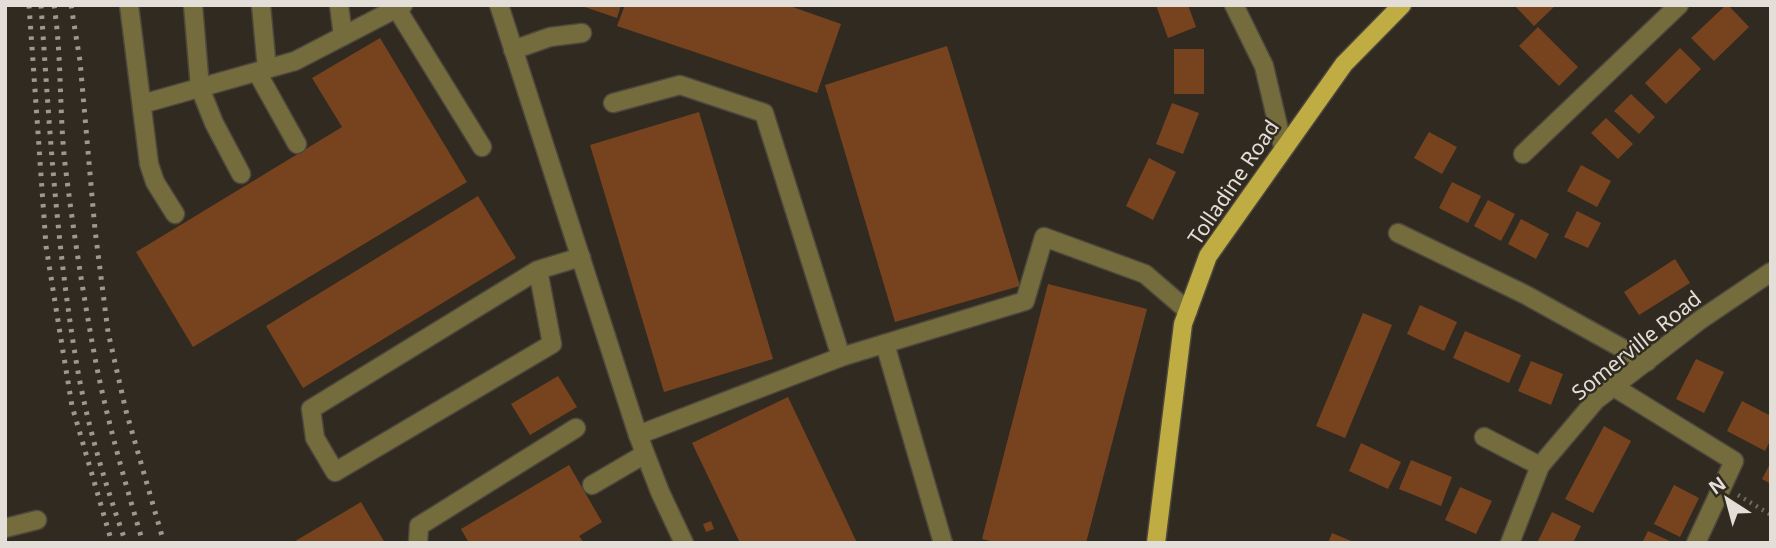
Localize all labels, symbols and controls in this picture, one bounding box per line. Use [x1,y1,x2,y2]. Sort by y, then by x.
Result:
street label: Tolladine Road [1181,114,1285,250]
street label: Somerville Road [1565,284,1707,406]
north arrow [1692,464,1762,534]
text: N [1703,470,1731,500]

